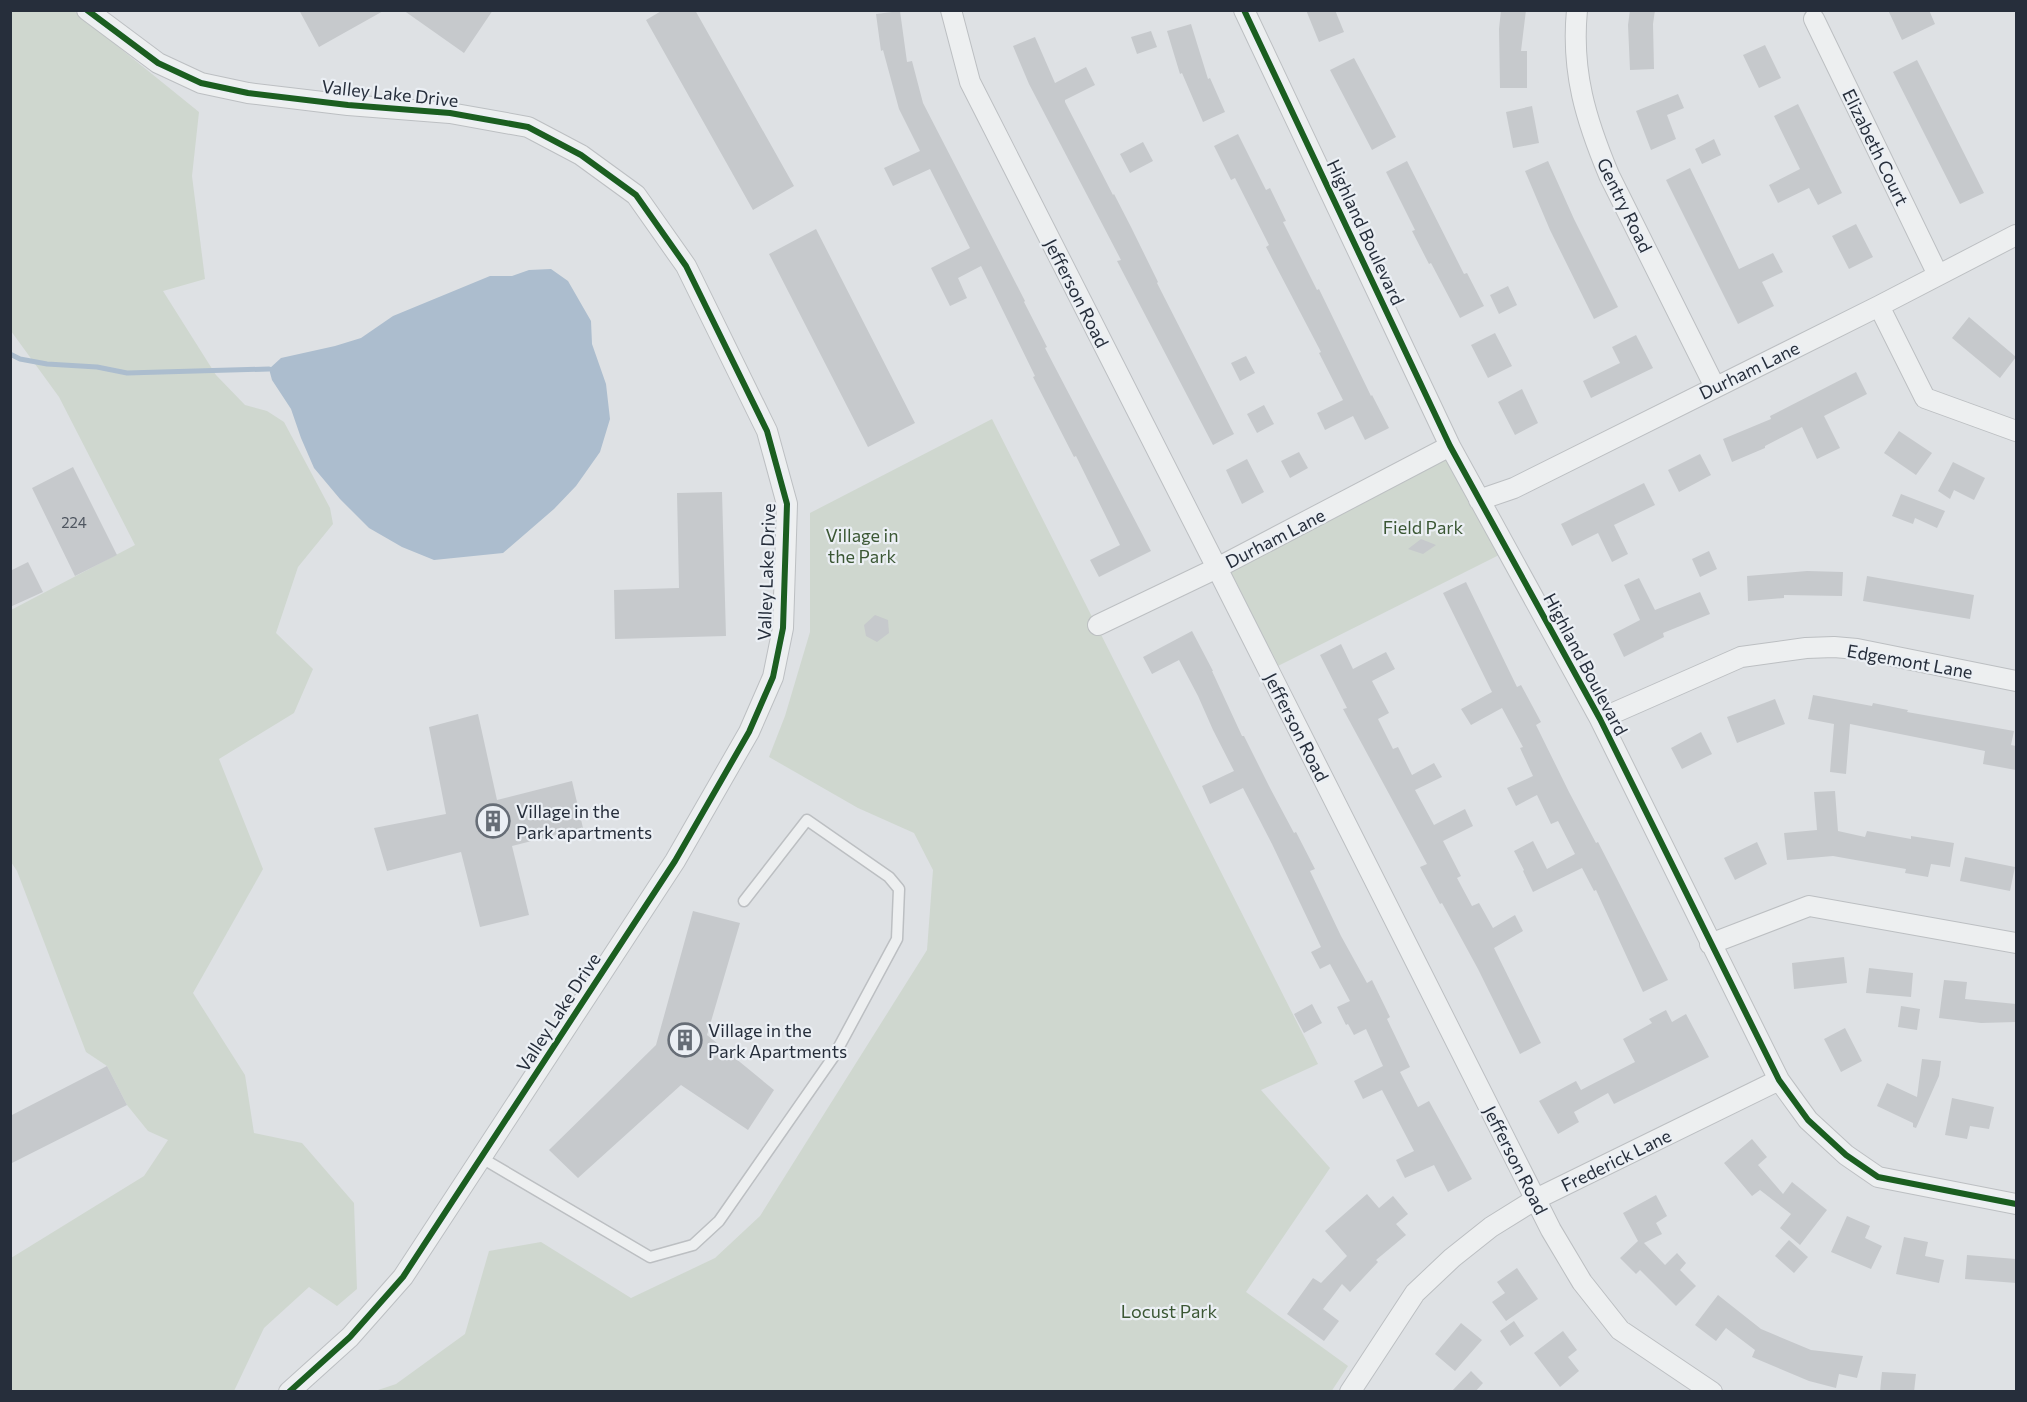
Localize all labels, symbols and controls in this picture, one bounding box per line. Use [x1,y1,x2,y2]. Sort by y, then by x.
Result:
street label: Valley Lake Drive [320,75,460,111]
street label: Elizabeth Court [1838,85,1914,209]
street label: Gentry Road [1593,154,1657,256]
street label: Highland Boulevard [1323,156,1409,308]
street label: Jefferson Road [1040,235,1114,351]
street label: Durham Lane [1695,336,1803,404]
street label: Valley Lake Drive [753,503,779,641]
street label: Durham Lane [1221,503,1329,573]
house number: 224 [61,513,87,531]
park label: Field Park [1383,516,1464,538]
park label: Village in the Park [826,524,899,567]
street label: Highland Boulevard [1539,589,1633,739]
street label: Edgemont Lane [1845,639,1975,683]
street label: Jefferson Road [1260,669,1334,785]
place label: Village in the Park apartments [516,800,652,843]
building icon: Village in the Park apartments [475,803,511,839]
street label: Valley Lake Drive [511,948,605,1076]
place label: Village in the Park Apartments [708,1019,847,1062]
building icon: Village in the Park Apartments [667,1022,703,1058]
street label: Jefferson Road [1479,1102,1553,1218]
street label: Frederick Lane [1557,1124,1675,1196]
park label: Locust Park [1121,1300,1218,1322]

